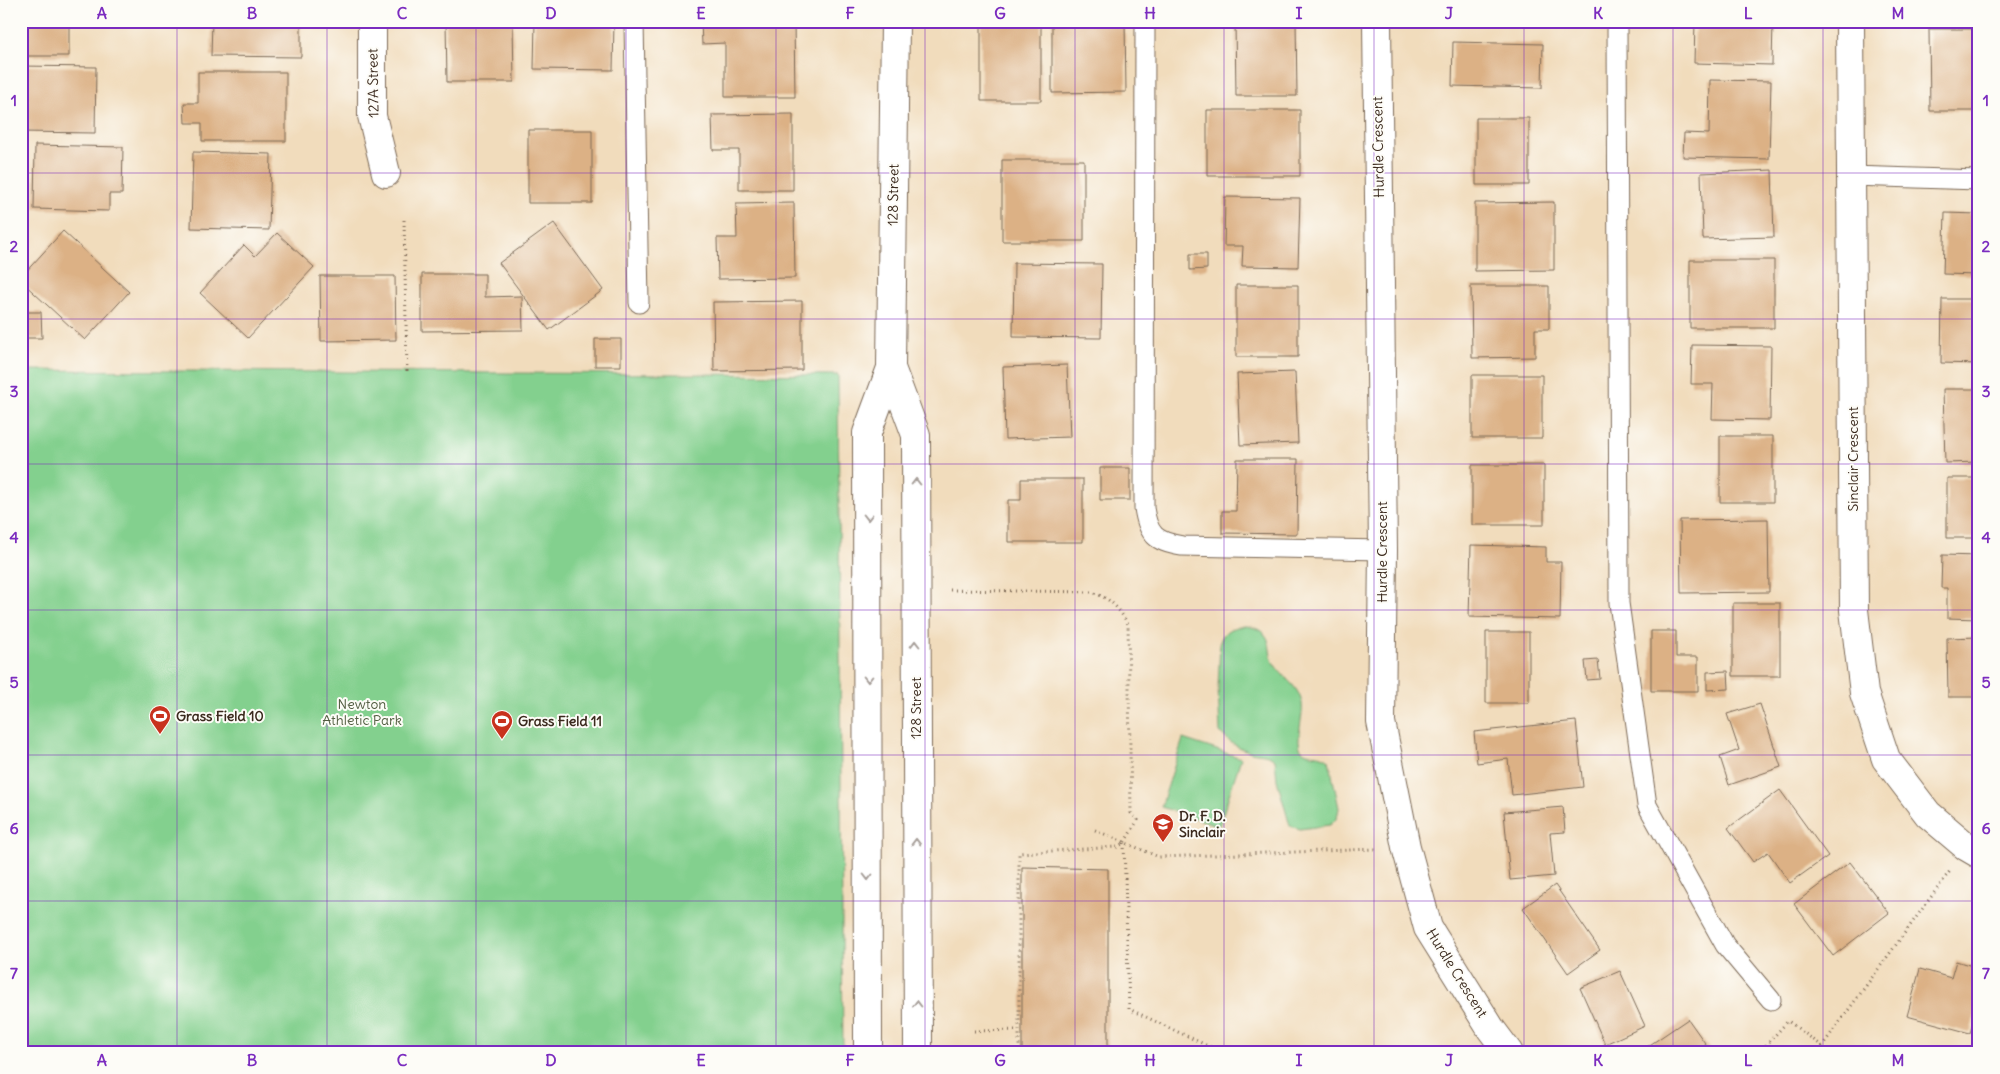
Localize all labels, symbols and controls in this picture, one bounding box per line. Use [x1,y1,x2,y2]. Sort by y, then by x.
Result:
text: A [97,3,107,23]
text: B [247,3,258,23]
text: C [397,3,408,23]
text: D [545,3,557,23]
text: E [696,3,706,23]
text: F [845,3,855,23]
text: G [994,3,1006,23]
text: H [1144,3,1156,23]
text: I [1296,3,1303,23]
text: J [1445,3,1454,23]
text: K [1593,3,1603,23]
text: L [1744,3,1753,23]
text: M [1892,3,1905,23]
street label: 127A Street [363,48,383,118]
text: 1 [11,90,17,110]
text: 1 [1983,90,1989,110]
street label: Hurdle Crescent [1368,96,1388,198]
street label: 128 Street [883,164,903,226]
text: 2 [10,236,19,256]
text: 2 [1982,236,1991,256]
text: 3 [9,381,19,401]
text: 3 [1981,381,1991,401]
street label: Sinclair Crescent [1844,406,1862,511]
one-way arrow [911,477,921,485]
street label: Hurdle Crescent [1373,501,1391,603]
one-way arrow [863,514,873,521]
text: 4 [9,527,19,547]
text: 4 [1981,527,1991,547]
one-way arrow [910,640,920,648]
text: 5 [9,672,19,692]
text: 5 [1981,672,1991,692]
one-way arrow [863,676,873,684]
street label: 128 Street [907,677,925,739]
park label: Newton Athletic Park [322,695,402,729]
sports icon: Grass Field 10 [148,704,172,735]
place label: Grass Field 10 [176,707,264,725]
sports icon: Grass Field 11 [490,709,514,740]
place label: Grass Field 11 [518,712,602,730]
place label: Dr. F. D. Sinclair [1179,807,1226,841]
school or university icon: Dr. F. D. Sinclair [1151,812,1175,843]
text: 6 [9,818,19,838]
text: 6 [1981,818,1991,838]
one-way arrow [911,837,921,845]
one-way arrow [863,874,873,881]
street label: Hurdle Crescent [1422,925,1492,1021]
text: 7 [10,963,18,983]
text: 7 [1982,963,1990,983]
one-way arrow [912,1000,922,1008]
text: A [97,1050,107,1070]
text: B [247,1050,258,1070]
text: C [397,1050,408,1070]
text: D [545,1050,557,1070]
text: E [696,1050,706,1070]
text: F [845,1050,855,1070]
text: G [994,1050,1006,1070]
text: H [1144,1050,1156,1070]
text: I [1296,1050,1303,1070]
text: J [1445,1050,1454,1070]
text: K [1593,1050,1603,1070]
text: L [1744,1050,1753,1070]
text: M [1892,1050,1905,1070]

